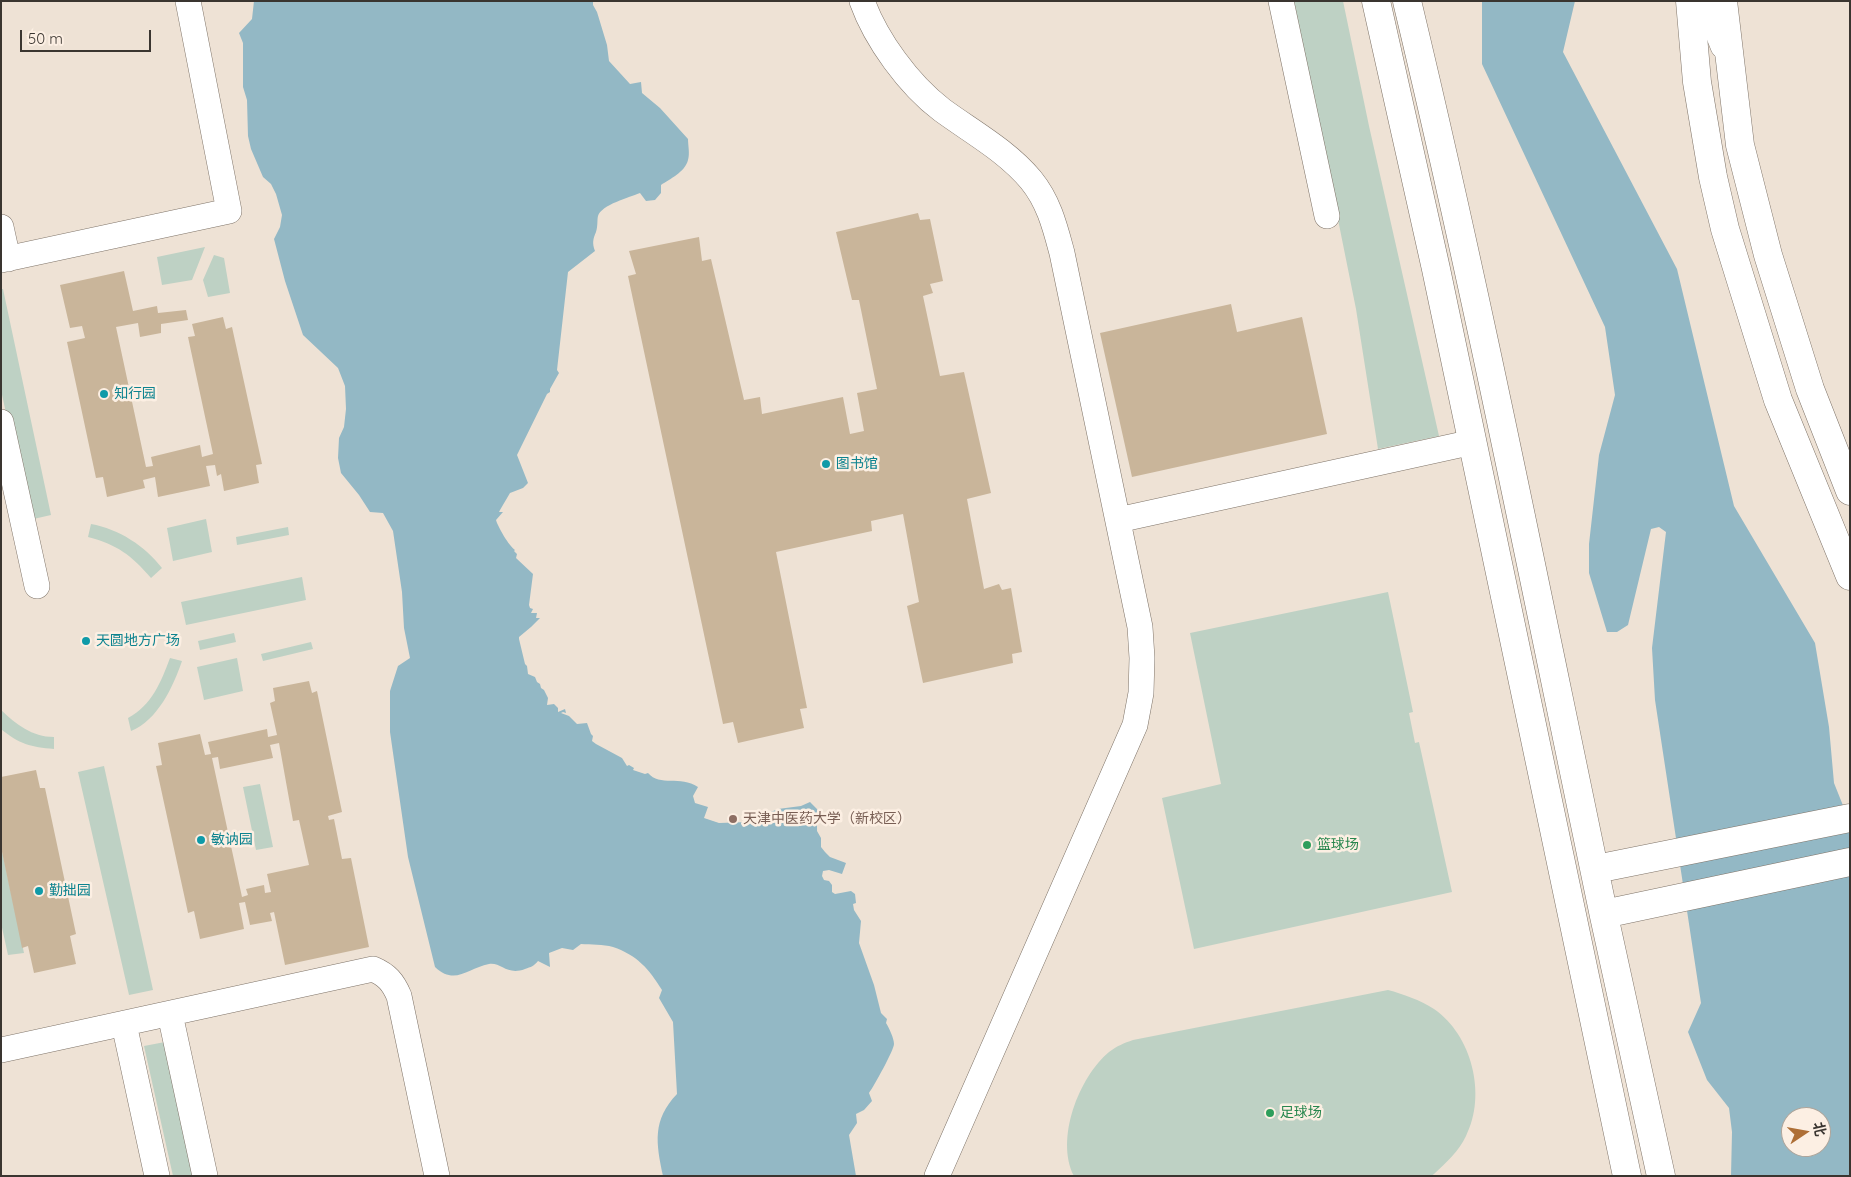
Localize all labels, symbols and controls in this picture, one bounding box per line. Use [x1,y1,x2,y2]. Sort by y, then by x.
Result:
scale bar [22,20,154,52]
text: 50 m [28,29,63,48]
place label: 知行园 [114,386,156,402]
marker: 知行园 [98,388,110,400]
place label: 图书馆 [836,456,878,472]
marker: 图书馆 [820,458,832,470]
place label: 天圆地方广场 [96,633,180,649]
marker: 天圆地方广场 [80,635,92,647]
place label: 天津中医药大学（新校区） [743,811,911,827]
marker: 天津中医药大学（新校区） [727,813,739,825]
place label: 敏讷园 [211,832,253,848]
marker: 敏讷园 [195,834,207,846]
place label: 篮球场 [1317,837,1359,853]
marker: 篮球场 [1301,839,1313,851]
place label: 勤拙园 [49,883,91,899]
marker: 勤拙园 [33,885,45,897]
place label: 足球场 [1280,1105,1322,1121]
marker: 足球场 [1264,1107,1276,1119]
north arrow [1781,1107,1831,1157]
text: 北 [1809,1120,1830,1138]

